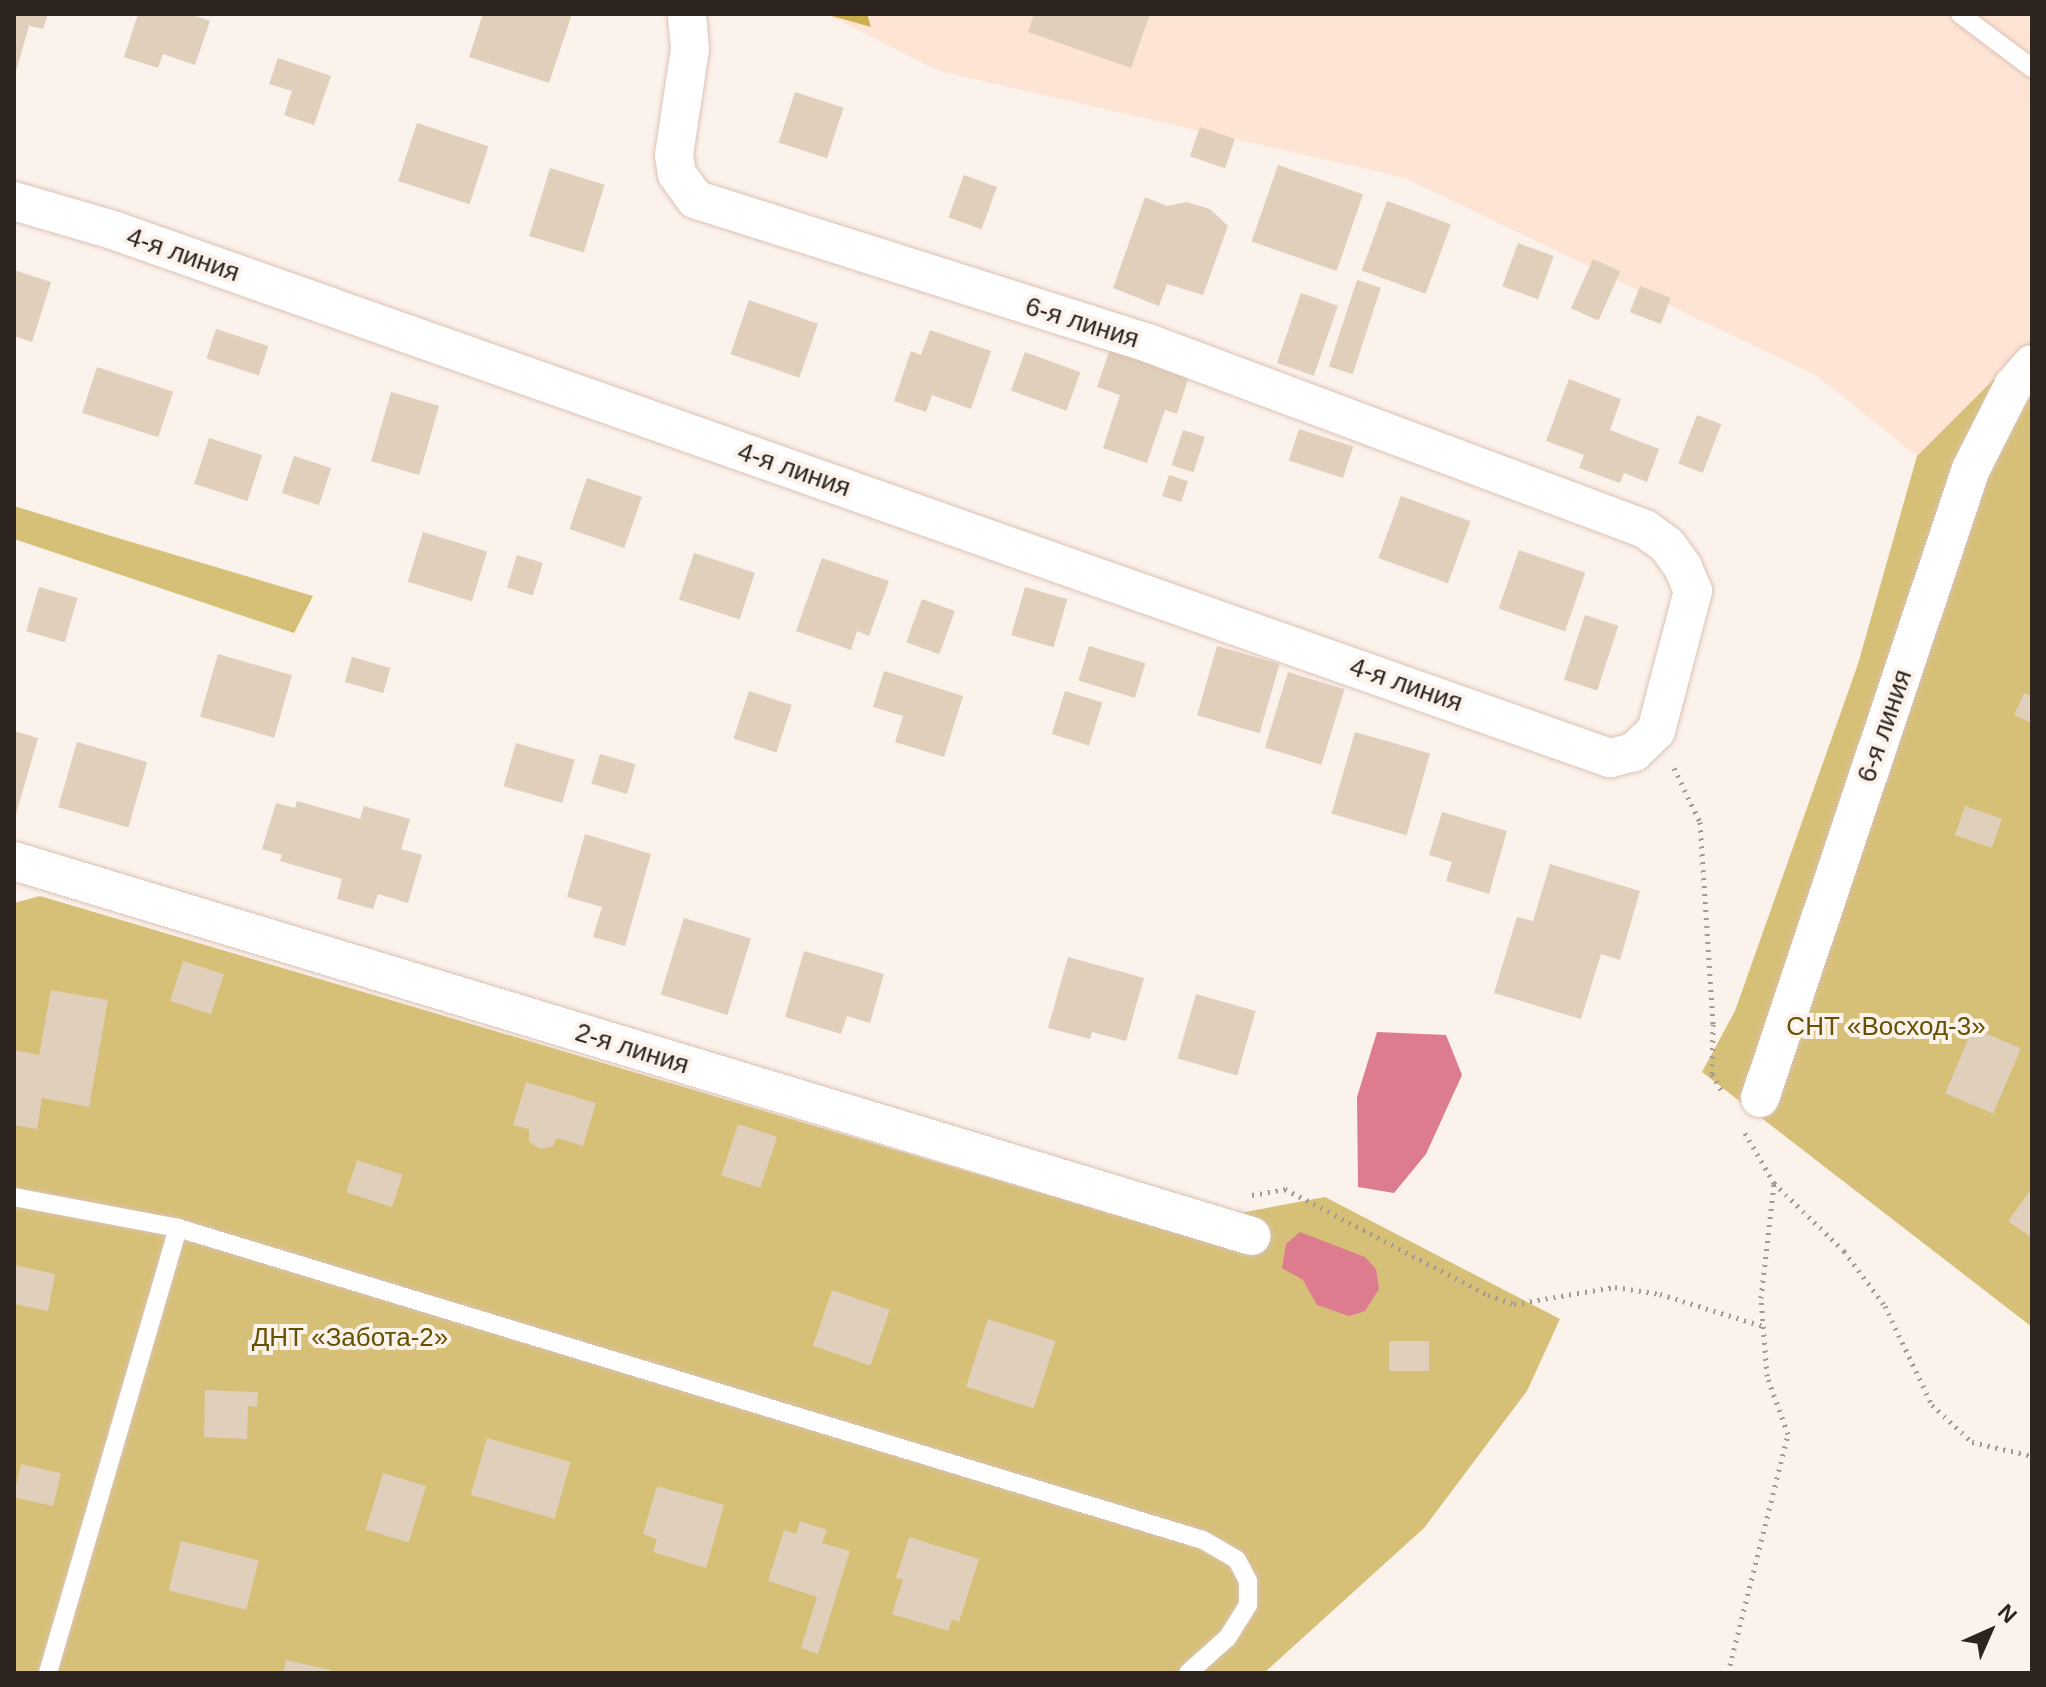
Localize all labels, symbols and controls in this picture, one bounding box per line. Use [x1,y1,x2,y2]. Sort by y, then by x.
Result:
street label: 4-я линия [123,221,243,289]
street label: 6-я линия [1021,291,1143,355]
street label: 4-я линия [734,436,854,504]
street label: 4-я линия [1346,651,1466,719]
street label: 6-я линия [1851,666,1919,786]
park label: СНТ «Восход-3» [1786,1011,1986,1043]
street label: 2-я линия [571,1017,693,1081]
park label: ДНТ «Забота-2» [252,1322,448,1354]
north arrow [1950,1591,2030,1671]
text: N [1993,1599,2022,1628]

